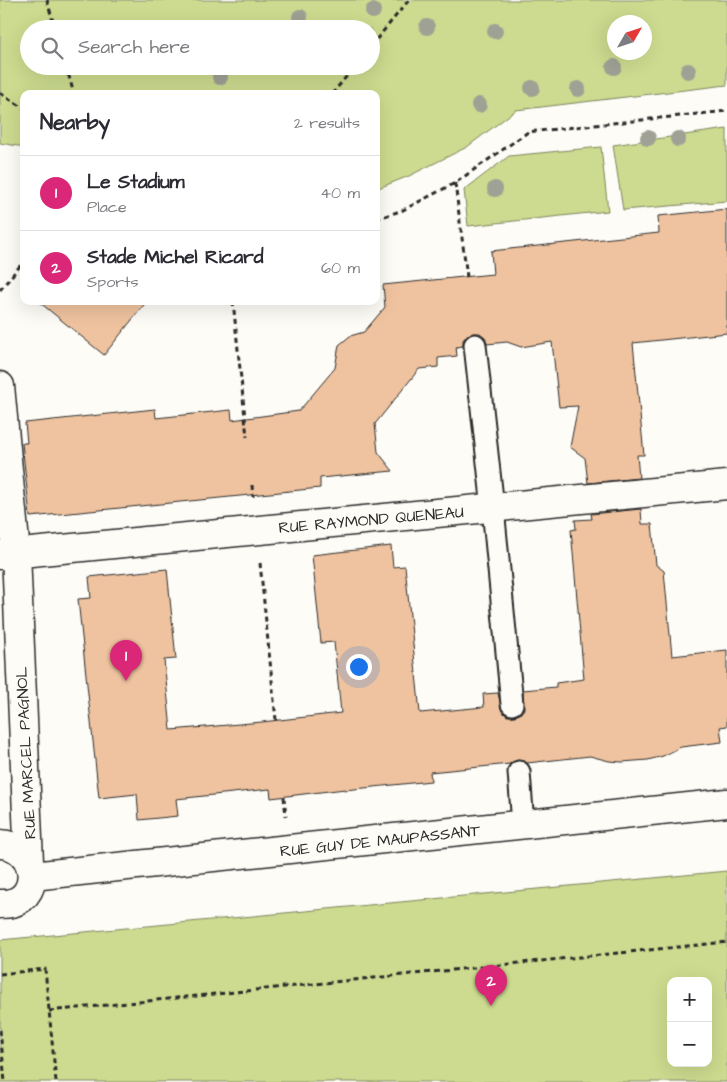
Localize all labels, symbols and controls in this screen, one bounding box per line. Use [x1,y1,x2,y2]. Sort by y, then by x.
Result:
north arrow [607,15,652,60]
search box [20,20,380,75]
icon: search [38,34,66,62]
text: Search here [78,34,190,61]
text: Nearby [40,108,110,137]
text: 2 results [294,112,360,134]
text: Le Stadium [87,169,185,196]
text: 1 [55,182,57,204]
text: 40 m [320,182,360,204]
text: Place [87,196,127,218]
text: Stade Michel Ricard [87,244,263,271]
text: 2 [51,257,61,279]
text: 60 m [321,257,360,279]
text: Sports [87,271,139,293]
street label: RUE RAYMOND QUENEAU [278,501,465,539]
pin: 1 [110,640,142,681]
your location [346,654,372,680]
street label: RUE MARCEL PAGNOL [10,666,42,840]
street label: RUE GUY DE MAUPASSANT [279,820,481,862]
pin: 2 [475,965,507,1006]
map controls [667,977,712,1067]
button: + [667,977,712,1022]
button: − [667,1022,712,1067]

